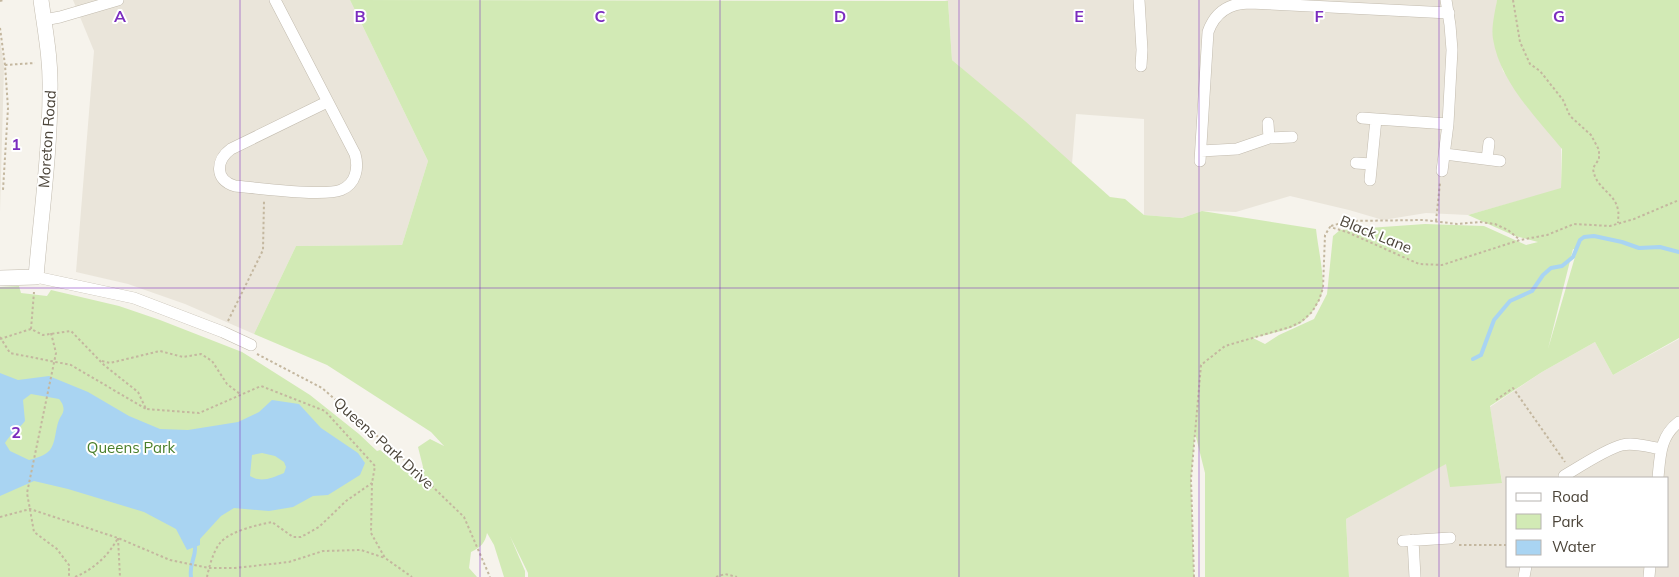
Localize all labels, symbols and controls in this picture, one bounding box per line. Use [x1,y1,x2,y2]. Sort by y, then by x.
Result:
text: A [114,6,126,26]
text: B [354,6,366,26]
text: C [595,6,606,26]
text: D [834,6,846,26]
text: E [1074,6,1084,26]
text: F [1314,6,1324,26]
text: G [1553,6,1565,26]
street label: Moreton Road [34,89,60,189]
text: 1 [11,134,21,154]
street label: Black Lane [1337,211,1415,257]
street label: Queens Park Drive [330,393,438,493]
text: 2 [11,422,21,442]
park label: Queens Park [87,438,175,457]
legend [1506,477,1669,567]
text: Road [1552,487,1589,506]
text: Park [1552,512,1584,531]
text: Water [1552,537,1596,556]

